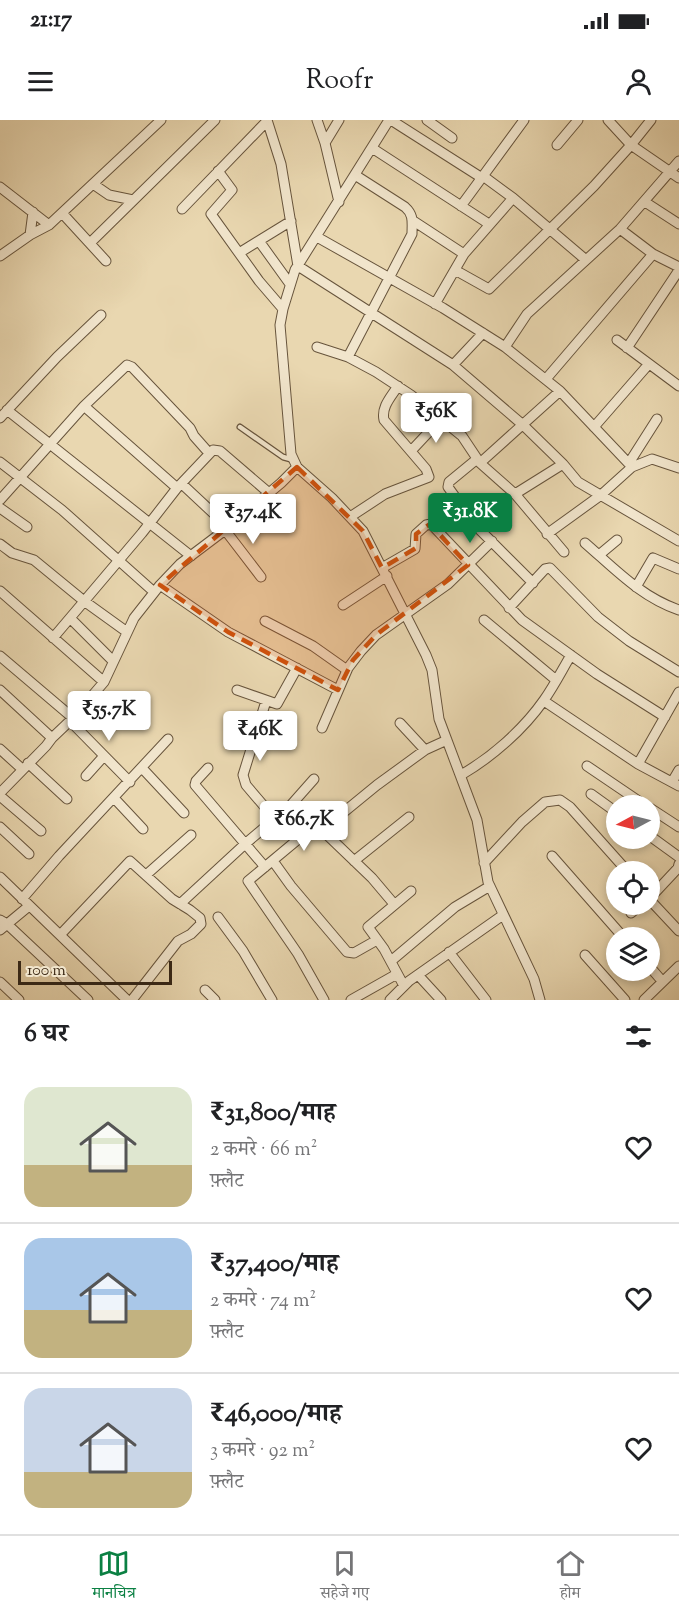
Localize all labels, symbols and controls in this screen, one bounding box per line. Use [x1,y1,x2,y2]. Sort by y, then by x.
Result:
text: 21:17 [30,5,72,37]
text: Roofr [306,62,373,101]
icon: menu [24,65,57,98]
icon: person [622,65,655,98]
pin: ₹56K [400,393,472,444]
text: ₹56K [415,398,457,427]
pin: ₹31.8K [421,493,519,544]
pin: ₹37.4K [204,494,302,545]
text: ₹31.8K [442,498,498,527]
text: ₹37.4K [224,499,282,528]
pin: ₹55.7K [60,691,158,742]
text: ₹55.7K [82,696,136,725]
pin: ₹46K [224,711,296,762]
text: ₹46K [237,716,283,745]
north arrow [606,795,660,849]
map controls [606,795,660,981]
pin: ₹66.7K [255,801,353,852]
text: ₹66.7K [274,806,334,835]
button: locate [606,861,660,915]
button: layers [606,927,660,981]
scale bar [18,958,172,986]
text: 100 m [27,960,66,983]
text: 6 घर [24,1016,68,1053]
icon: filters [622,1020,655,1053]
text: ₹31,800/माह [210,1095,336,1132]
icon: home [72,1111,144,1183]
icon: heart [622,1131,655,1164]
text: 2 कमरे · 66 m² [210,1136,317,1165]
text: फ़्लैट [210,1168,243,1197]
text: ₹37,400/माह [210,1246,339,1283]
icon: home [72,1262,144,1334]
icon: heart [622,1282,655,1315]
text: 2 कमरे · 74 m² [210,1287,316,1316]
text: फ़्लैट [210,1319,243,1348]
text: ₹46,000/माह [210,1396,342,1433]
icon: home [72,1412,144,1484]
icon: heart [622,1432,655,1465]
text: 3 कमरे · 92 m² [210,1437,315,1466]
text: फ़्लैट [210,1469,243,1498]
tab: मानचित्र [92,1547,136,1608]
tab: सहेजे गए [320,1547,369,1608]
tab: होम [554,1547,587,1608]

